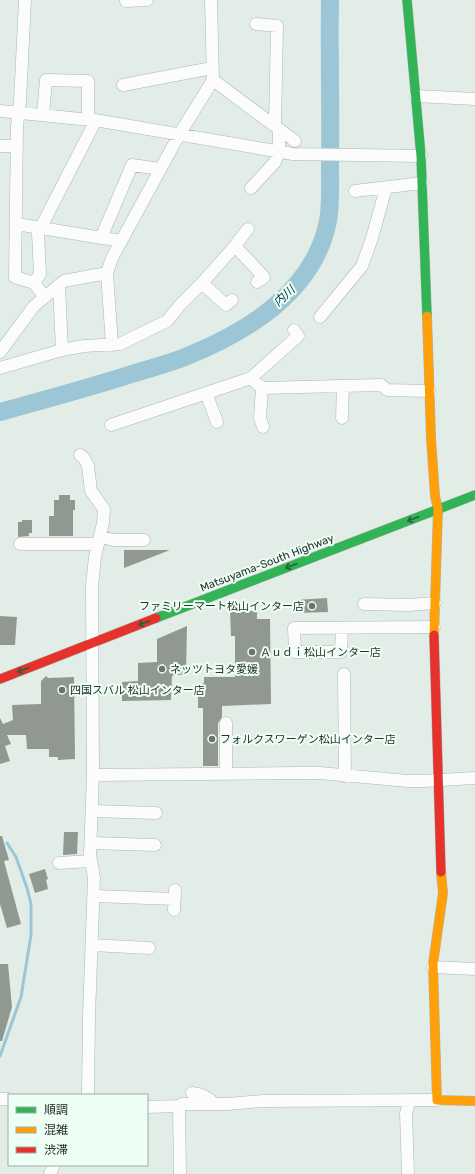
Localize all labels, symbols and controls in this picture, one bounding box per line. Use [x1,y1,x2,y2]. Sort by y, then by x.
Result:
water label: 内川 [270,281,299,309]
one-way arrow [407,515,419,523]
street label: Matsuyama-South Highway [198,531,336,595]
one-way arrow [286,563,298,570]
place label: ファミリーマート松山インター店 [139,600,304,613]
marker: ファミリーマート松山インター店 [307,601,317,611]
one-way arrow [139,620,151,628]
place label: Ａｕｄｉ松山インター店 [260,646,381,659]
marker: Ａｕｄｉ松山インター店 [247,647,257,657]
place label: ネッツトヨタ愛媛 [170,663,258,676]
marker: ネッツトヨタ愛媛 [157,664,167,674]
one-way arrow [17,667,29,675]
place label: 四国スバル 松山インター店 [70,684,205,697]
marker: 四国スバル 松山インター店 [57,685,67,695]
place label: フォルクスワーゲン松山インター店 [220,733,396,746]
marker: フォルクスワーゲン松山インター店 [207,734,217,744]
legend [8,1094,148,1166]
text: 順調 [44,1103,68,1117]
text: 混雑 [44,1123,68,1137]
text: 渋滞 [44,1143,68,1157]

